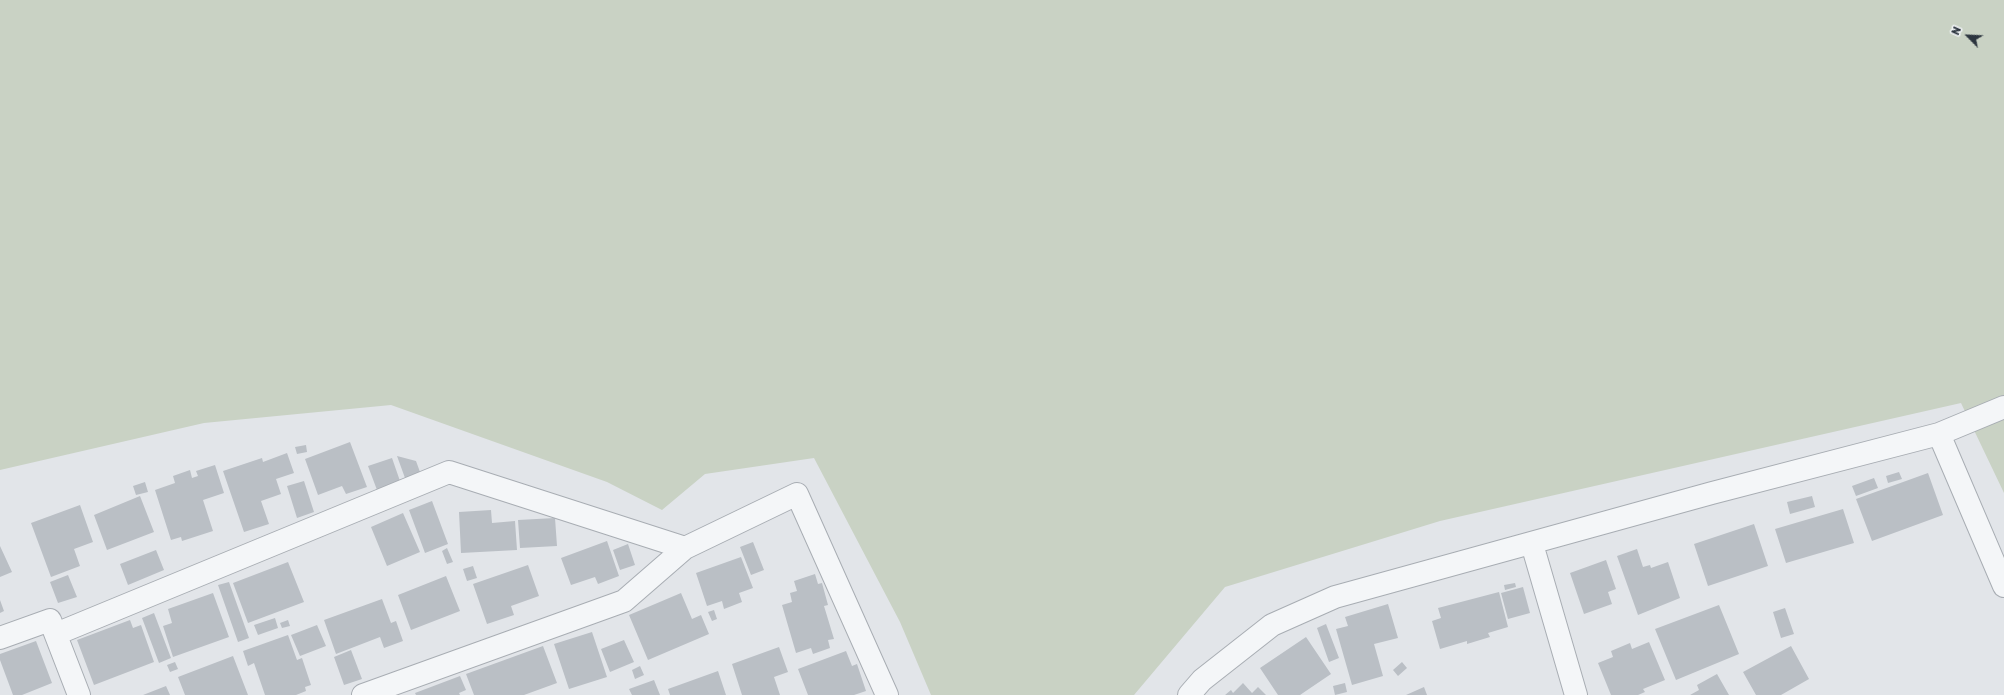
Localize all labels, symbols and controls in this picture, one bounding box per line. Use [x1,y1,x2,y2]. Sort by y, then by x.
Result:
north arrow [1948,16,1988,56]
text: N [1949,25,1964,37]

